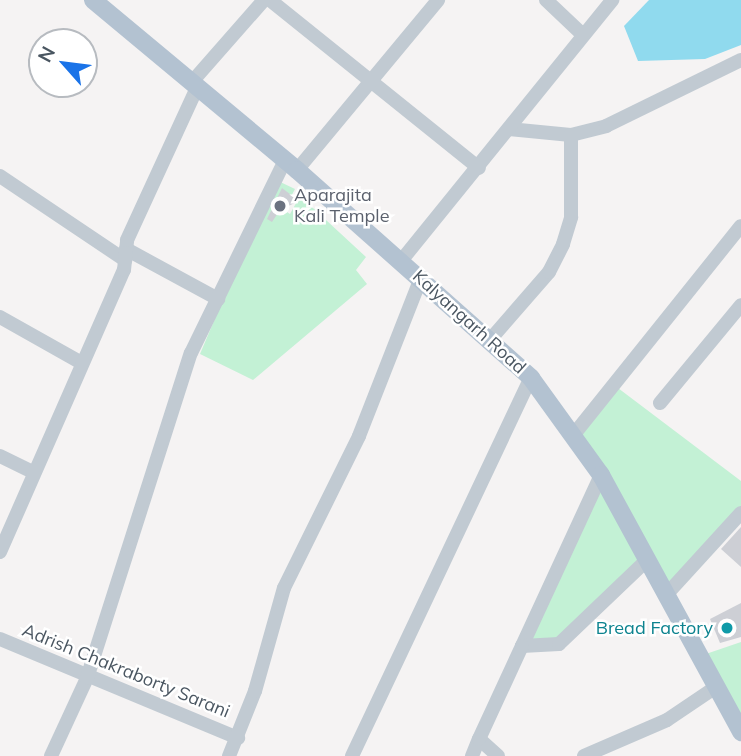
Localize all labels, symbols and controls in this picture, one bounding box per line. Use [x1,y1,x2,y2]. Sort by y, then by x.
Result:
north arrow [28,28,98,98]
text: N [32,42,60,66]
place label: Aparajita Kali Temple [294,185,389,228]
marker: Aparajita Kali Temple [272,198,288,214]
street label: Kalyangarh Road [408,266,530,378]
place label: Bread Factory [596,617,713,639]
street label: Adrish Chakraborty Sarani [19,619,233,723]
marker: Bread Factory [719,620,735,636]

